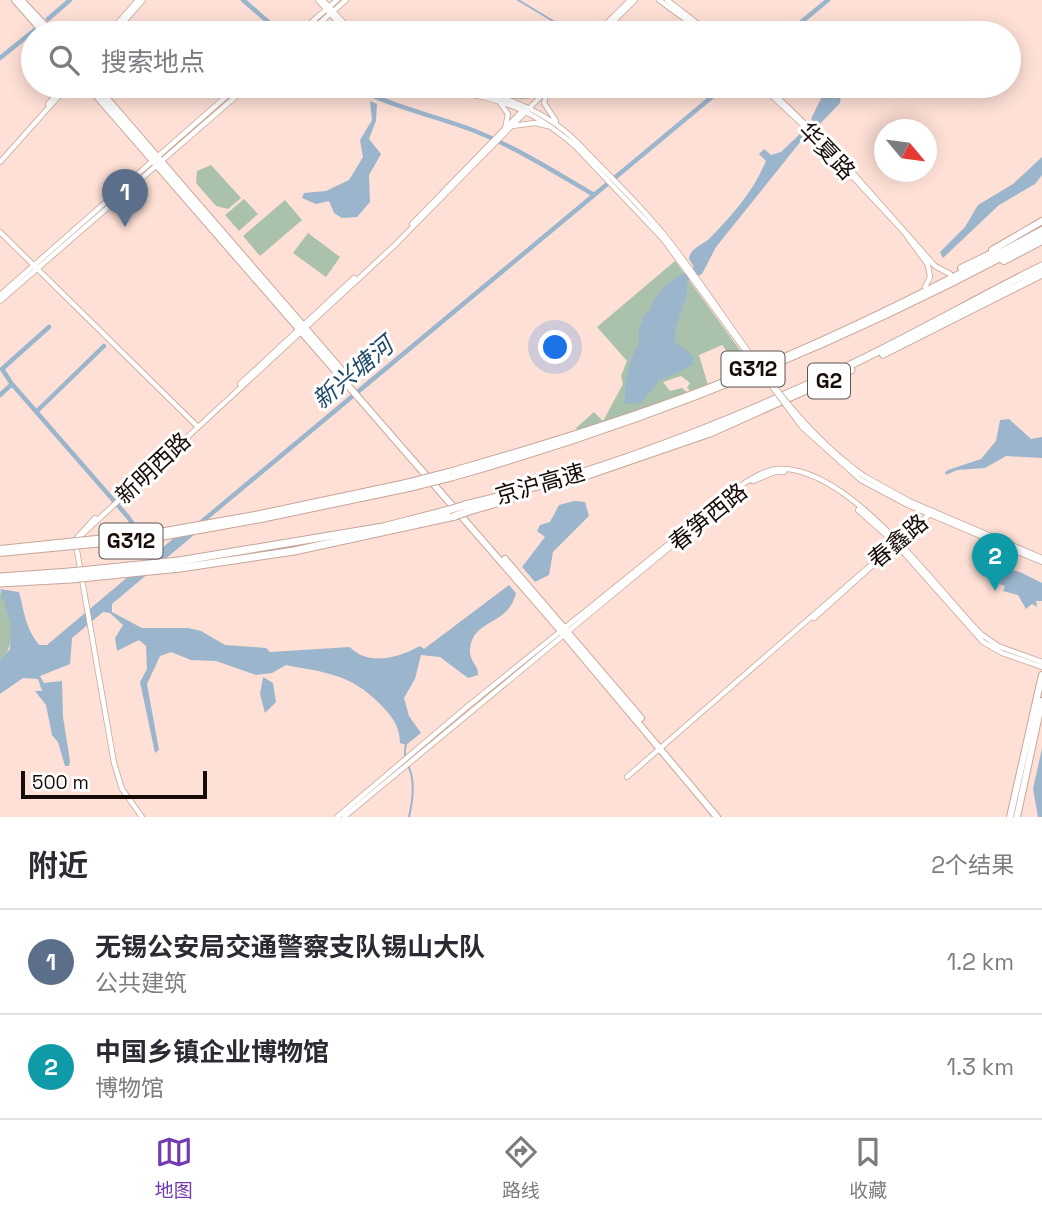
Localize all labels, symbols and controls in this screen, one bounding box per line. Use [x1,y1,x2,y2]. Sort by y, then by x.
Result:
search box [21,21,1021,98]
icon: search [45,41,83,79]
text: 搜索地点 [101,45,205,79]
street label: 华夏路 [792,116,862,186]
north arrow [874,119,937,182]
pin: 1 [102,169,148,227]
water label: 新兴塘河 [306,327,402,415]
your location [538,330,572,364]
road number: G312 [722,352,784,386]
road number: G2 [808,364,850,398]
street label: 新明西路 [109,426,197,510]
street label: 京沪高速 [492,457,588,511]
street label: 春笋西路 [663,476,753,558]
street label: 春鑫路 [862,507,934,575]
road number: G312 [100,524,162,558]
pin: 2 [972,533,1018,591]
scale bar [21,768,206,800]
text: 500 m [32,770,89,795]
text: 附近 [28,846,88,885]
text: 2个结果 [931,850,1014,880]
text: 无锡公安局交通警察支队锡山大队 [95,930,485,964]
text: 1 [46,947,56,977]
text: 1.2 km [947,947,1014,977]
text: 公共建筑 [95,968,187,998]
text: 中国乡镇企业博物馆 [95,1035,329,1069]
text: 2 [44,1052,58,1082]
text: 1.3 km [947,1052,1014,1082]
text: 博物馆 [95,1073,164,1103]
tab: 地图 [155,1133,193,1203]
tab: 路线 [502,1133,540,1203]
tab: 收藏 [849,1133,887,1203]

